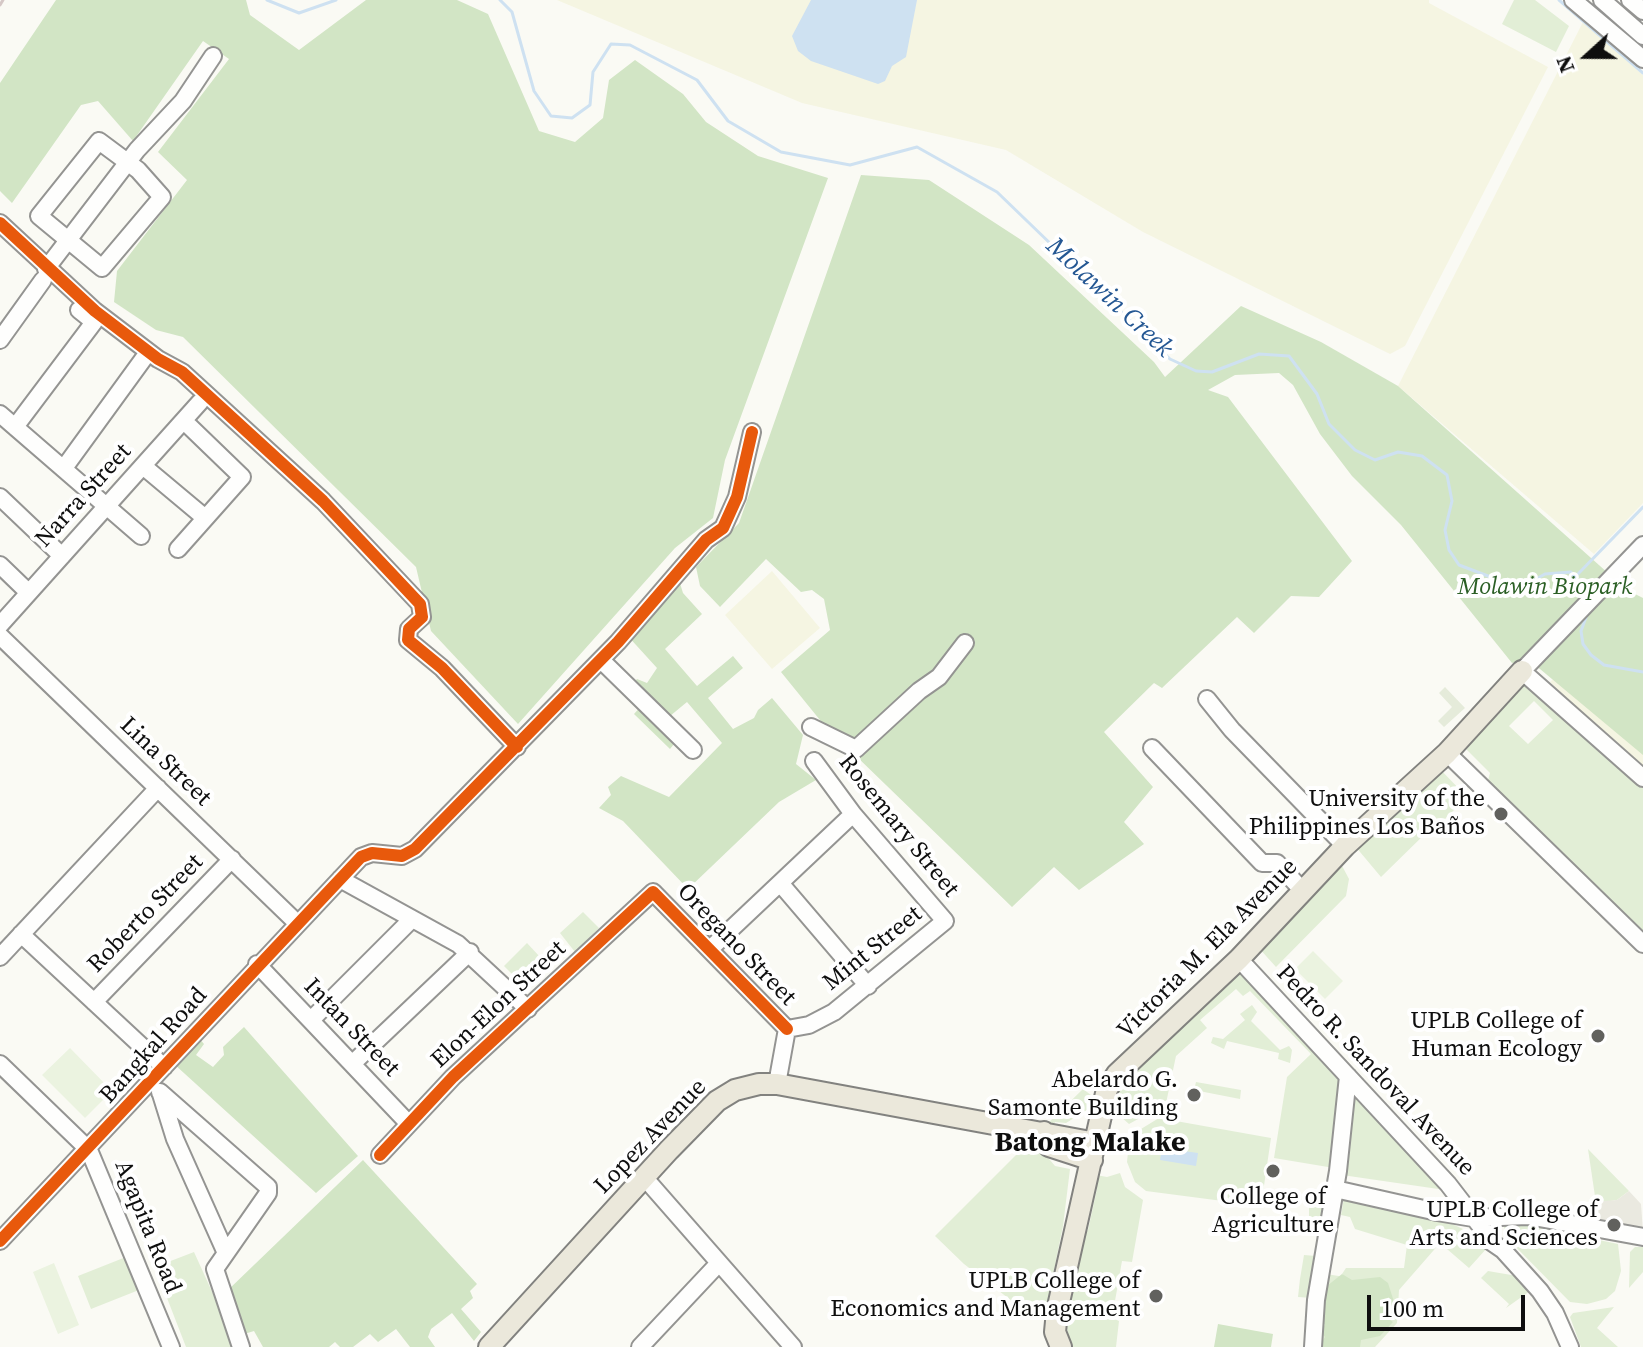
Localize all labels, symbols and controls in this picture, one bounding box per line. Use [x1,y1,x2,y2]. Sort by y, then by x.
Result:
north arrow [1547,16,1627,96]
text: N [1548,52,1581,77]
water label: Molawin Creek [1039,231,1179,365]
street label: Narra Street [30,438,138,554]
park label: Molawin Biopark [1458,574,1632,602]
street label: Lina Street [113,711,217,813]
street label: Rosemary Street [832,749,964,903]
place label: University of the Philippines Los Baños [1249,786,1485,842]
marker: University of the Philippines Los Baños [1492,805,1510,823]
street label: Roberto Street [82,849,210,979]
street label: Victoria M. Ela Avenue [1112,853,1304,1045]
street label: Oregano Street [671,878,801,1012]
street label: Mint Street [818,900,928,998]
street label: Elon-Elon Street [426,935,572,1075]
street label: Pedro R. Sandoval Avenue [1270,960,1480,1182]
street label: Intan Street [297,973,405,1083]
street label: Bangkal Road [94,982,214,1110]
place label: UPLB College of Human Ecology [1410,1008,1582,1064]
marker: UPLB College of Human Ecology [1589,1027,1607,1045]
place label: Abelardo G. Samonte Building [988,1067,1178,1123]
street label: Lopez Avenue [589,1073,713,1201]
marker: Abelardo G. Samonte Building [1185,1086,1203,1104]
district label: Batong Malake [994,1127,1186,1161]
street label: Agapita Road [107,1156,187,1298]
marker: College of Agriculture [1264,1162,1282,1180]
place label: College of Agriculture [1212,1184,1334,1240]
place label: UPLB College of Arts and Sciences [1410,1197,1598,1253]
marker: UPLB College of Arts and Sciences [1605,1216,1623,1234]
place label: UPLB College of Economics and Management [830,1268,1140,1324]
scale bar [1371,1279,1529,1329]
marker: UPLB College of Economics and Management [1147,1287,1165,1305]
text: 100 m [1381,1292,1444,1325]

